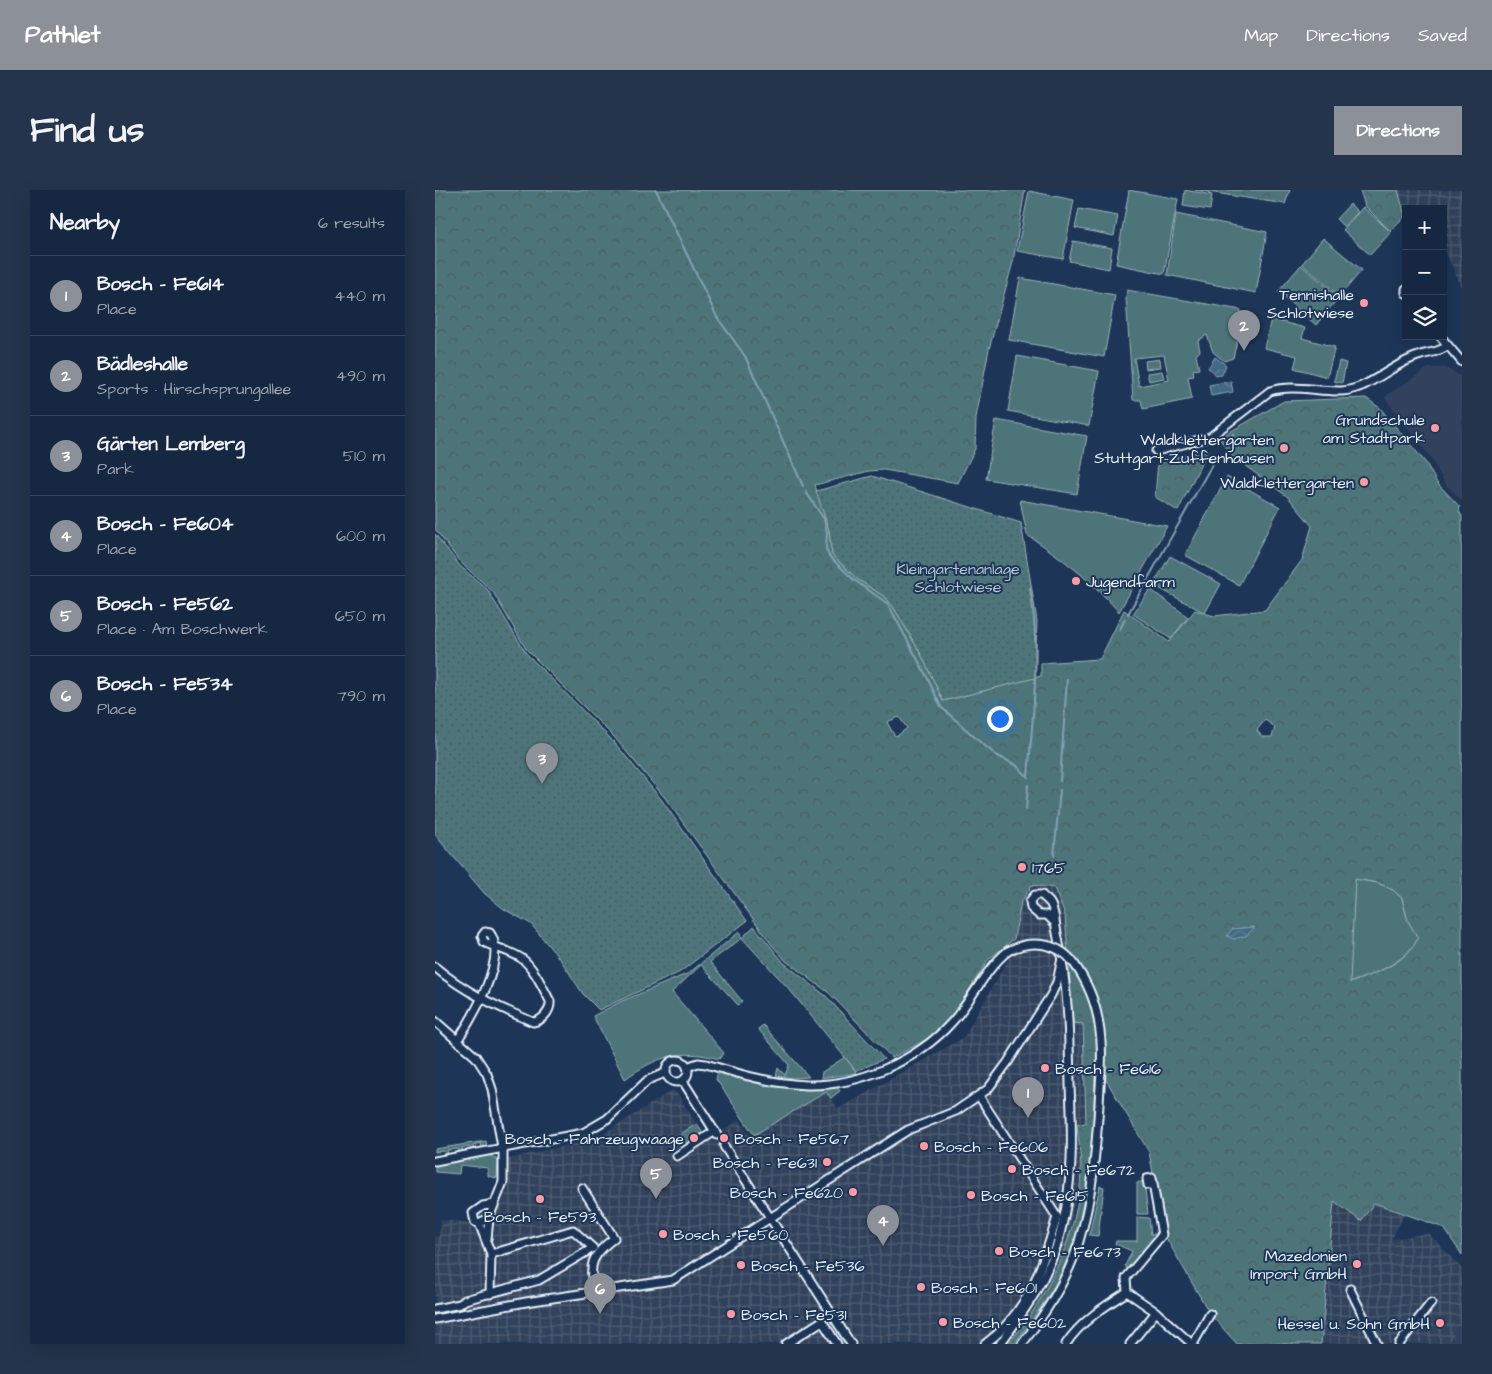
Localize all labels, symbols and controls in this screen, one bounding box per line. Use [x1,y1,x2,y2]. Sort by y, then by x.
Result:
text: Pathlet [25,18,101,52]
text: Map [1244,23,1278,48]
text: Directions [1306,23,1390,48]
text: Saved [1418,23,1467,48]
text: Find us [30,106,144,155]
button: Directions [1334,106,1462,155]
map controls [1402,205,1447,340]
button: + [1402,205,1447,250]
text: Nearby [50,208,120,237]
text: 6 results [318,212,385,234]
button: − [1402,250,1447,295]
text: Bosch - Fe614 [97,271,224,298]
place label: Tennishalle Schlotwiese [1267,284,1354,324]
text: 1 [65,285,67,307]
text: 440 m [334,285,385,307]
button: layers [1402,295,1447,340]
marker: Tennishalle Schlotwiese [1358,297,1370,309]
text: Place [97,298,137,320]
pin: 2 [1228,310,1260,351]
text: Bädleshalle [97,351,188,378]
text: 2 [61,365,71,387]
text: 490 m [336,365,385,387]
text: Sports · Hirschsprungallee [97,378,291,400]
place label: Grundschule am Stadtpark [1323,409,1425,449]
marker: Grundschule am Stadtpark [1429,422,1441,434]
place label: Waldklettergarten Stuttgart-Zuffenhausen [1094,429,1274,470]
text: Gärten Lemberg [97,431,245,458]
marker: Waldklettergarten Stuttgart-Zuffenhausen [1278,442,1290,454]
text: 3 [62,445,70,467]
text: 510 m [343,445,385,467]
text: Park [97,458,134,480]
place label: Waldklettergarten [1220,472,1354,495]
marker: Waldklettergarten [1358,476,1370,488]
text: Bosch - Fe604 [97,511,234,538]
text: 4 [61,525,71,547]
text: 600 m [336,525,385,547]
text: Place [97,538,137,560]
park label: Kleingartenanlage Schlotwiese [896,558,1020,598]
place label: Jugendfarm [1086,571,1175,594]
marker: Jugendfarm [1070,575,1082,587]
text: Bosch - Fe562 [97,591,233,618]
text: 5 [60,605,72,627]
text: 650 m [335,605,385,627]
text: Place · Am Boschwerk [97,618,268,640]
text: Bosch - Fe534 [97,671,233,698]
text: 6 [61,685,71,707]
text: 790 m [337,685,385,707]
text: Place [97,698,137,720]
your location [987,706,1013,732]
pin: 3 [526,743,558,784]
place label: 1765 [1032,857,1066,879]
marker: 1765 [1016,861,1028,873]
place label: Bosch - Fe616 [1055,1058,1161,1080]
marker: Bosch - Fe616 [1039,1062,1051,1074]
pin: 1 [1012,1077,1044,1118]
place label: Bosch - Fahrzeugwaage [505,1128,684,1151]
place label: Bosch - Fe567 [734,1128,849,1150]
marker: Bosch - Fahrzeugwaage [688,1132,700,1144]
marker: Bosch - Fe567 [718,1132,730,1144]
place label: Bosch - Fe606 [934,1136,1048,1158]
marker: Bosch - Fe606 [918,1140,930,1152]
place label: Bosch - Fe631 [713,1152,817,1174]
marker: Bosch - Fe631 [821,1156,833,1168]
pin: 5 [640,1158,672,1199]
place label: Bosch - Fe672 [1022,1159,1135,1181]
marker: Bosch - Fe672 [1006,1163,1018,1175]
place label: Bosch - Fe620 [730,1182,843,1204]
place label: Bosch - Fe615 [981,1185,1089,1207]
marker: Bosch - Fe620 [847,1186,859,1198]
marker: Bosch - Fe615 [965,1189,977,1201]
marker: Bosch - Fe593 [534,1193,546,1205]
pin: 4 [867,1205,899,1246]
place label: Bosch - Fe593 [484,1206,596,1228]
place label: Bosch - Fe560 [673,1224,788,1246]
marker: Bosch - Fe560 [657,1228,669,1240]
place label: Bosch - Fe673 [1009,1241,1121,1263]
marker: Bosch - Fe673 [993,1245,1005,1257]
place label: Mazedonien Import GmbH [1250,1245,1347,1285]
place label: Bosch - Fe536 [751,1255,864,1277]
marker: Mazedonien Import GmbH [1351,1258,1363,1270]
marker: Bosch - Fe536 [735,1259,747,1271]
pin: 6 [584,1273,616,1314]
place label: Bosch - Fe601 [931,1277,1037,1299]
marker: Bosch - Fe601 [915,1281,927,1293]
place label: Bosch - Fe531 [741,1304,846,1326]
marker: Bosch - Fe531 [725,1308,737,1320]
place label: Bosch - Fe602 [953,1312,1066,1334]
place label: Hessel u. Sohn GmbH [1277,1313,1430,1335]
marker: Bosch - Fe602 [937,1316,949,1328]
marker: Hessel u. Sohn GmbH [1434,1317,1446,1329]

